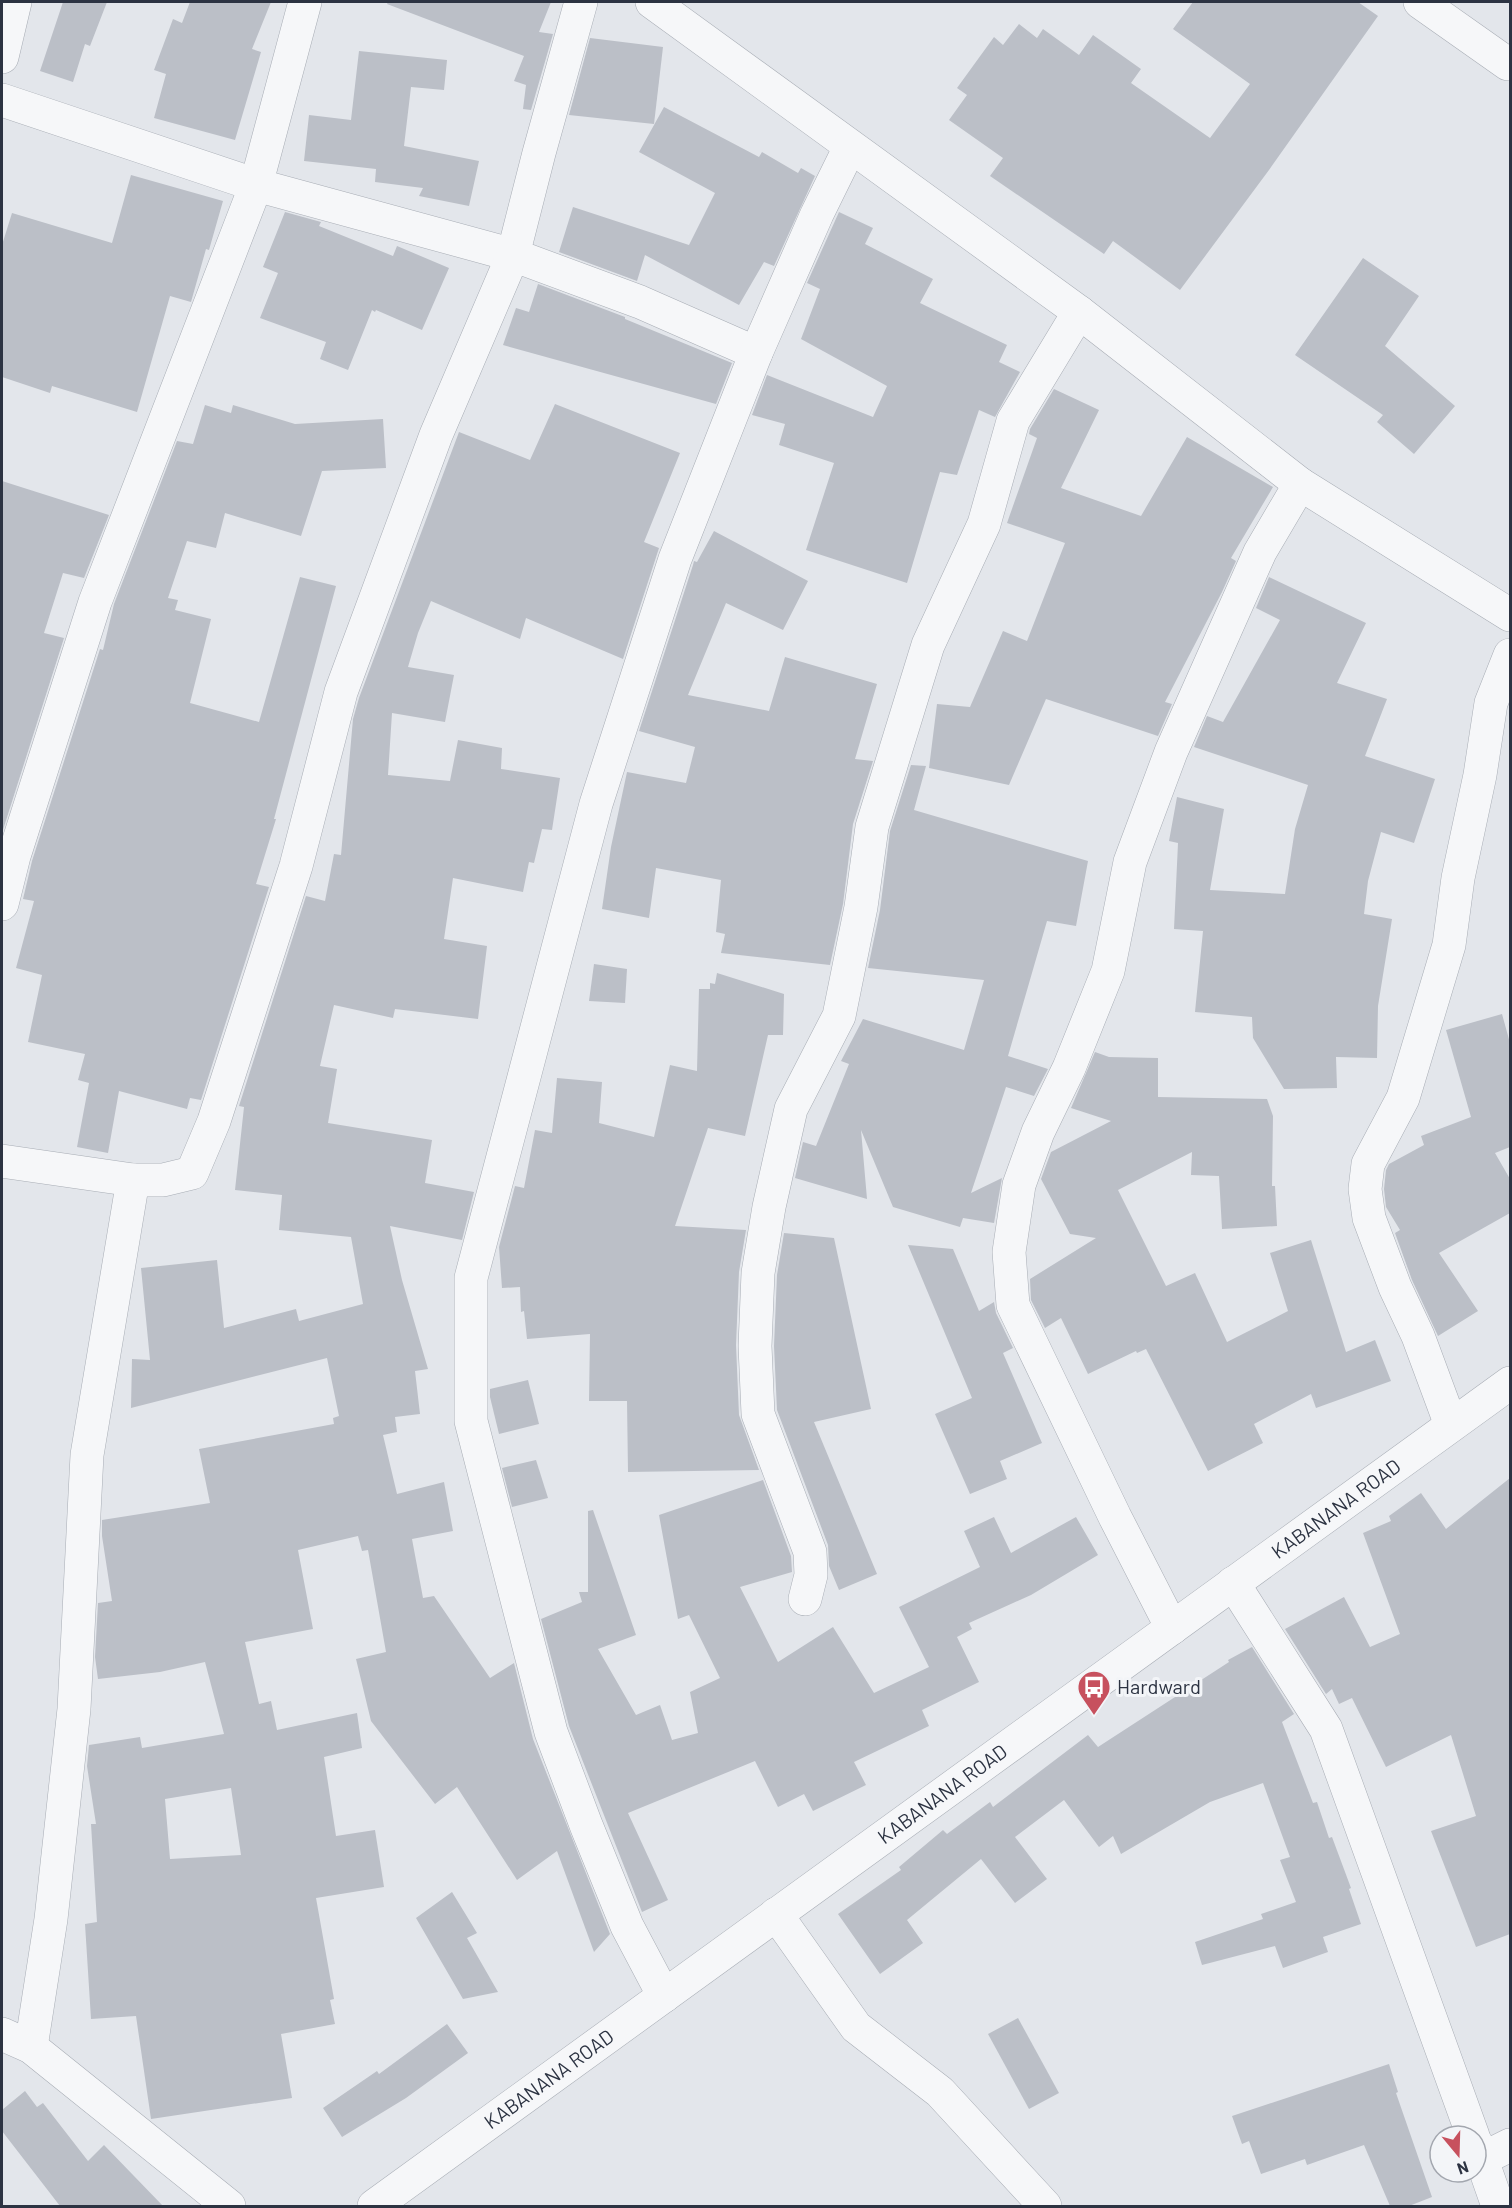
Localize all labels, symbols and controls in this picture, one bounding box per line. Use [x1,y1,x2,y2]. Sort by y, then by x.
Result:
street label: KABANANA ROAD [1266,1453,1405,1563]
bus stop icon: Hardward [1076,1669,1112,1716]
place label: Hardward [1117,1674,1201,1698]
street label: KABANANA ROAD [873,1739,1011,1848]
street label: KABANANA ROAD [479,2024,618,2133]
north arrow [1428,2124,1488,2184]
text: N [1455,2158,1471,2179]

